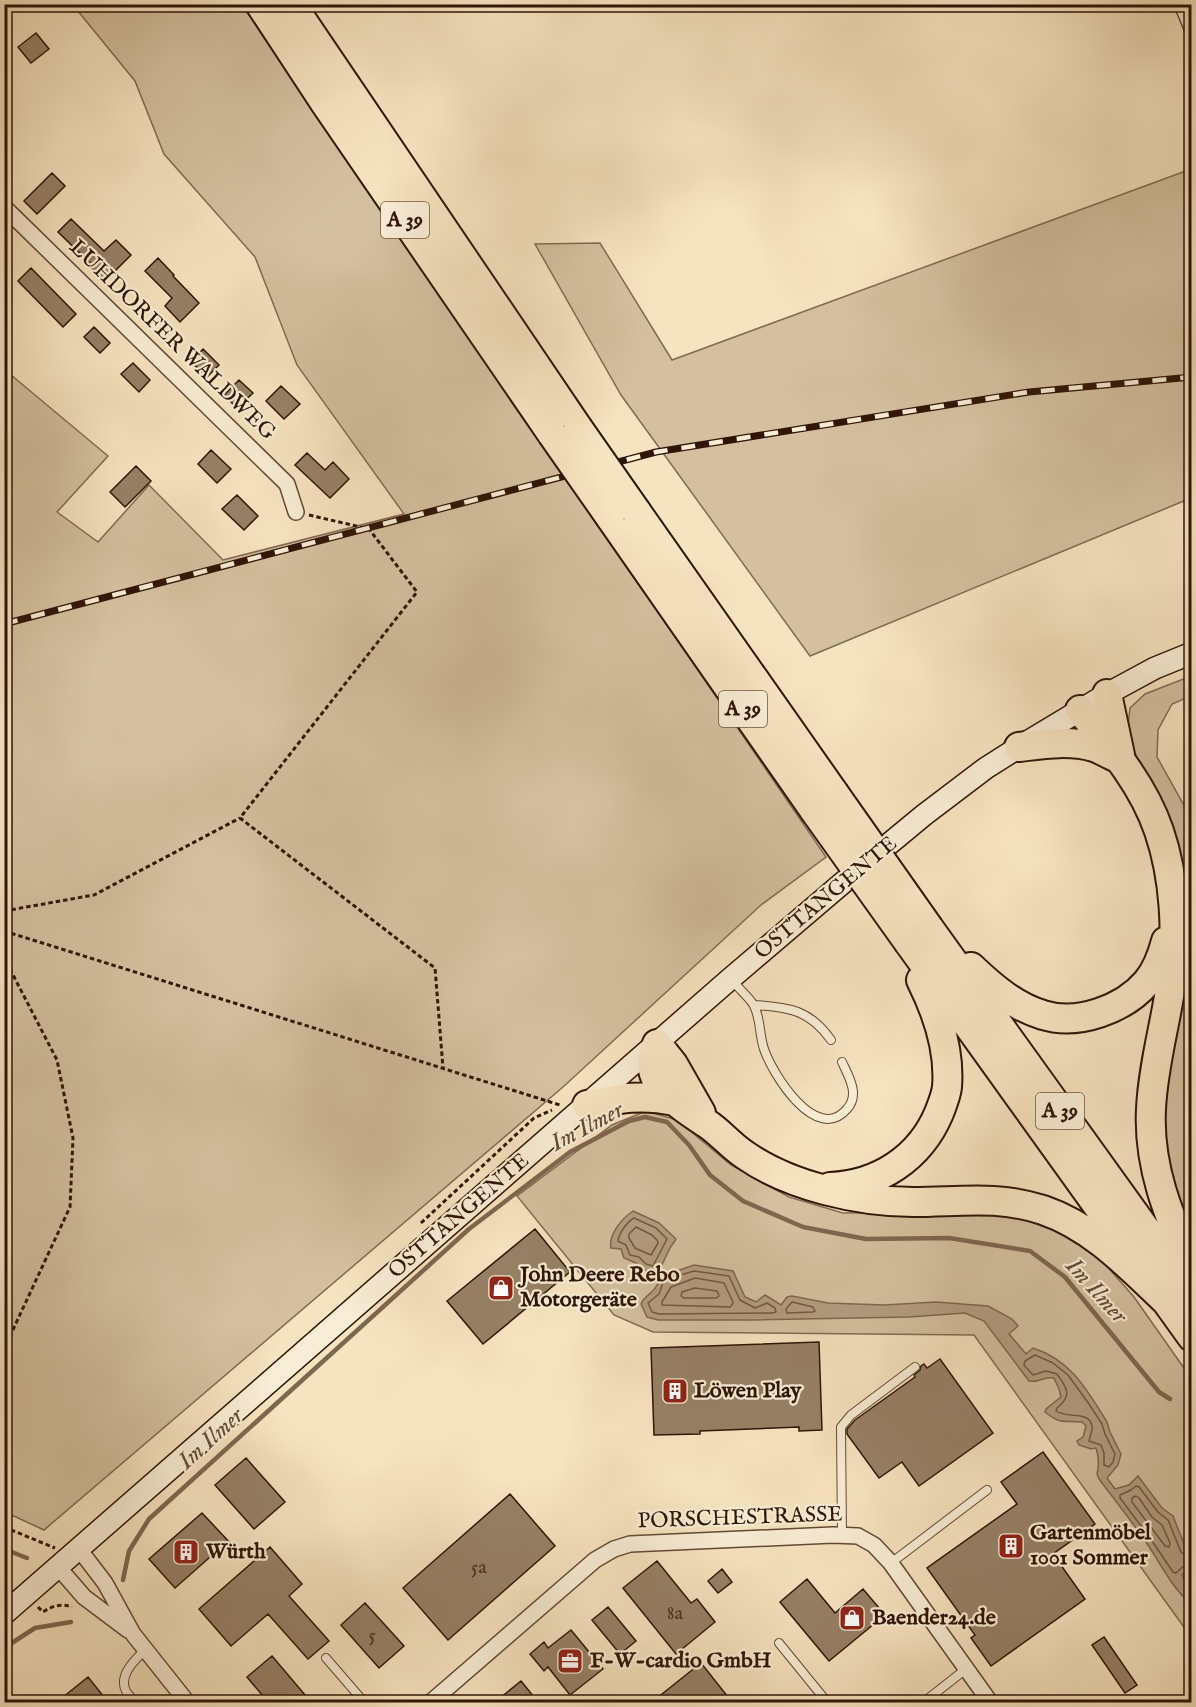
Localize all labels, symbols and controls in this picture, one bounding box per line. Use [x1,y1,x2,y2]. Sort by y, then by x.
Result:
road number: A 39 [381,202,429,238]
street label: LUHDORFER WALDWEG [63,234,282,447]
road number: A 39 [719,691,767,727]
street label: OSTTANGENTE [749,830,903,966]
road number: A 39 [1036,1093,1084,1129]
water label: Im Ilmer [544,1094,630,1160]
street label: OSTTANGENTE [383,1147,535,1285]
water label: Im Ilmer [1058,1251,1135,1332]
place label: John Deere Rebo Motorgeräte [517,1261,680,1314]
shop icon: John Deere Rebo Motorgeräte [486,1273,516,1303]
building icon: Löwen Play [660,1376,690,1406]
place label: Löwen Play [694,1377,803,1405]
water label: Im Ilmer [171,1400,252,1477]
street label: PORSCHESTRASSE [637,1500,843,1536]
place label: Gartenmöbel 1001 Sommer [1030,1519,1152,1572]
building icon: Gartenmöbel 1001 Sommer [996,1531,1026,1561]
building icon: Würth [171,1537,201,1567]
place label: Würth [205,1538,266,1566]
house number: 5a [471,1555,487,1580]
house number: 8a [667,1601,684,1626]
shop icon: Baender24.de [837,1603,867,1633]
place label: Baender24.de [872,1604,996,1632]
house number: 5 [368,1623,376,1648]
office icon: F-W-cardio GmbH [555,1646,585,1676]
place label: F-W-cardio GmbH [590,1647,771,1675]

